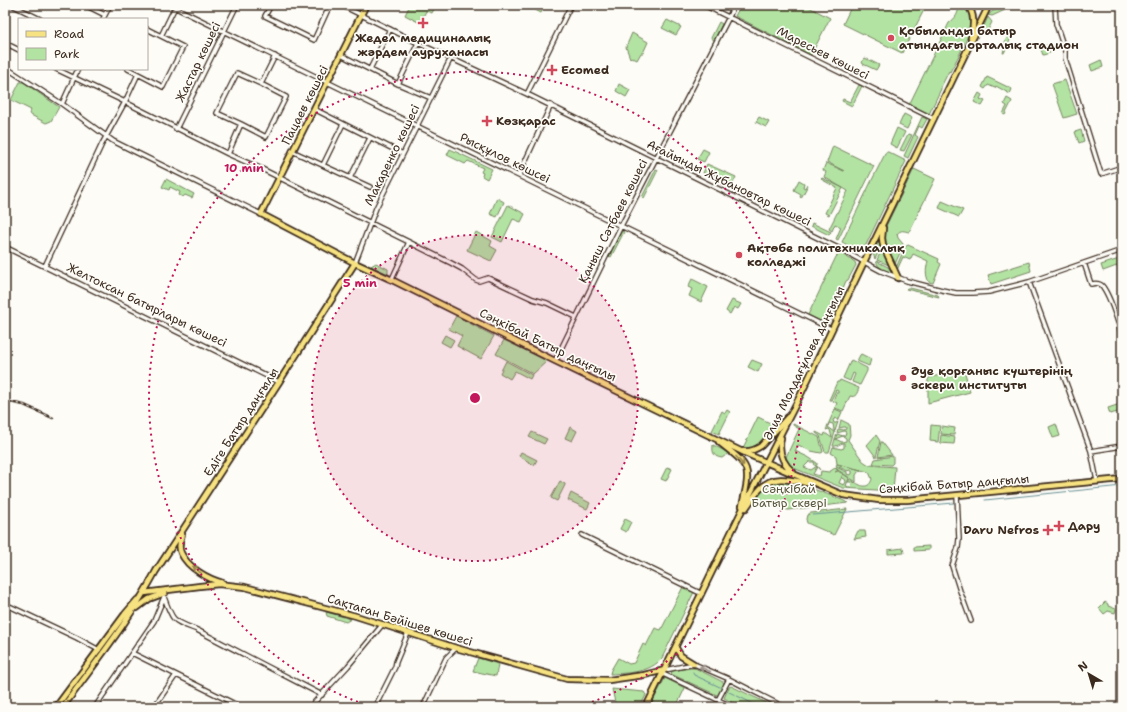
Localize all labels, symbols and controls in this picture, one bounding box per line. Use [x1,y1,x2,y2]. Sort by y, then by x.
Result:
marker: Жедел медициналық жәрдем ауруханасы [417,17,429,29]
legend [18,18,148,70]
street label: Жастар көшесі [172,19,224,105]
street label: Маресьев көшесі [774,23,872,83]
place label: Қобыланды батыр атындағы орталық стадион [899,23,1079,53]
text: Road [54,26,85,42]
place label: Жедел медициналық жәрдем ауруханасы [355,30,491,60]
marker: Қобыланды батыр атындағы орталық стадион [886,33,896,43]
text: Park [54,46,80,62]
place label: Ecomed [561,62,609,78]
street label: Пацаев көшесі [278,63,332,147]
marker: Ecomed [546,64,558,76]
street label: Макаренко көшесі [361,102,423,208]
place label: Көзқарас [496,113,556,129]
marker: Көзқарас [481,115,493,127]
street label: Рысқұлов көшсеі [457,129,553,187]
street label: Ағайынды Жұбановтар көшесі [644,136,814,230]
street label: Қаныш Сәтбаев көшесі [575,156,651,286]
text: 10 min [224,160,264,176]
place label: Ақтөбе политехникалық колледжі [747,240,905,270]
marker: Ақтөбе политехникалық колледжі [734,250,744,260]
street label: Желтоксан батырлары көшесі [64,259,230,351]
text: 5 min [343,275,377,291]
street label: Әлия Молдағұлова даңғылы [760,283,848,443]
street label: Сәңкібай Батыр даңғылы [477,305,619,385]
place label: Әуе қорғаныс күштерінің әскери институты [911,363,1073,393]
street label: Едіге Батыр даңғылы [200,365,282,479]
marker: Әуе қорғаныс күштерінің әскери институты [898,373,908,383]
centre of rings [468,391,482,405]
one-way arrow [736,455,745,466]
street label: Сәңкібай Батыр даңғылы [878,471,1030,497]
park label: Сәңкібай Батыр сквері [751,481,827,511]
place label: Дару [1068,518,1100,534]
marker: Дару [1053,520,1065,532]
place label: Daru Nefros [963,522,1039,538]
marker: Daru Nefros [1042,524,1054,536]
one-way arrow [192,566,203,575]
street label: Сақтаған Бәйішев көшесі [325,590,475,650]
north arrow [1069,654,1109,694]
text: N [1075,658,1091,675]
one-way arrow [700,665,712,672]

